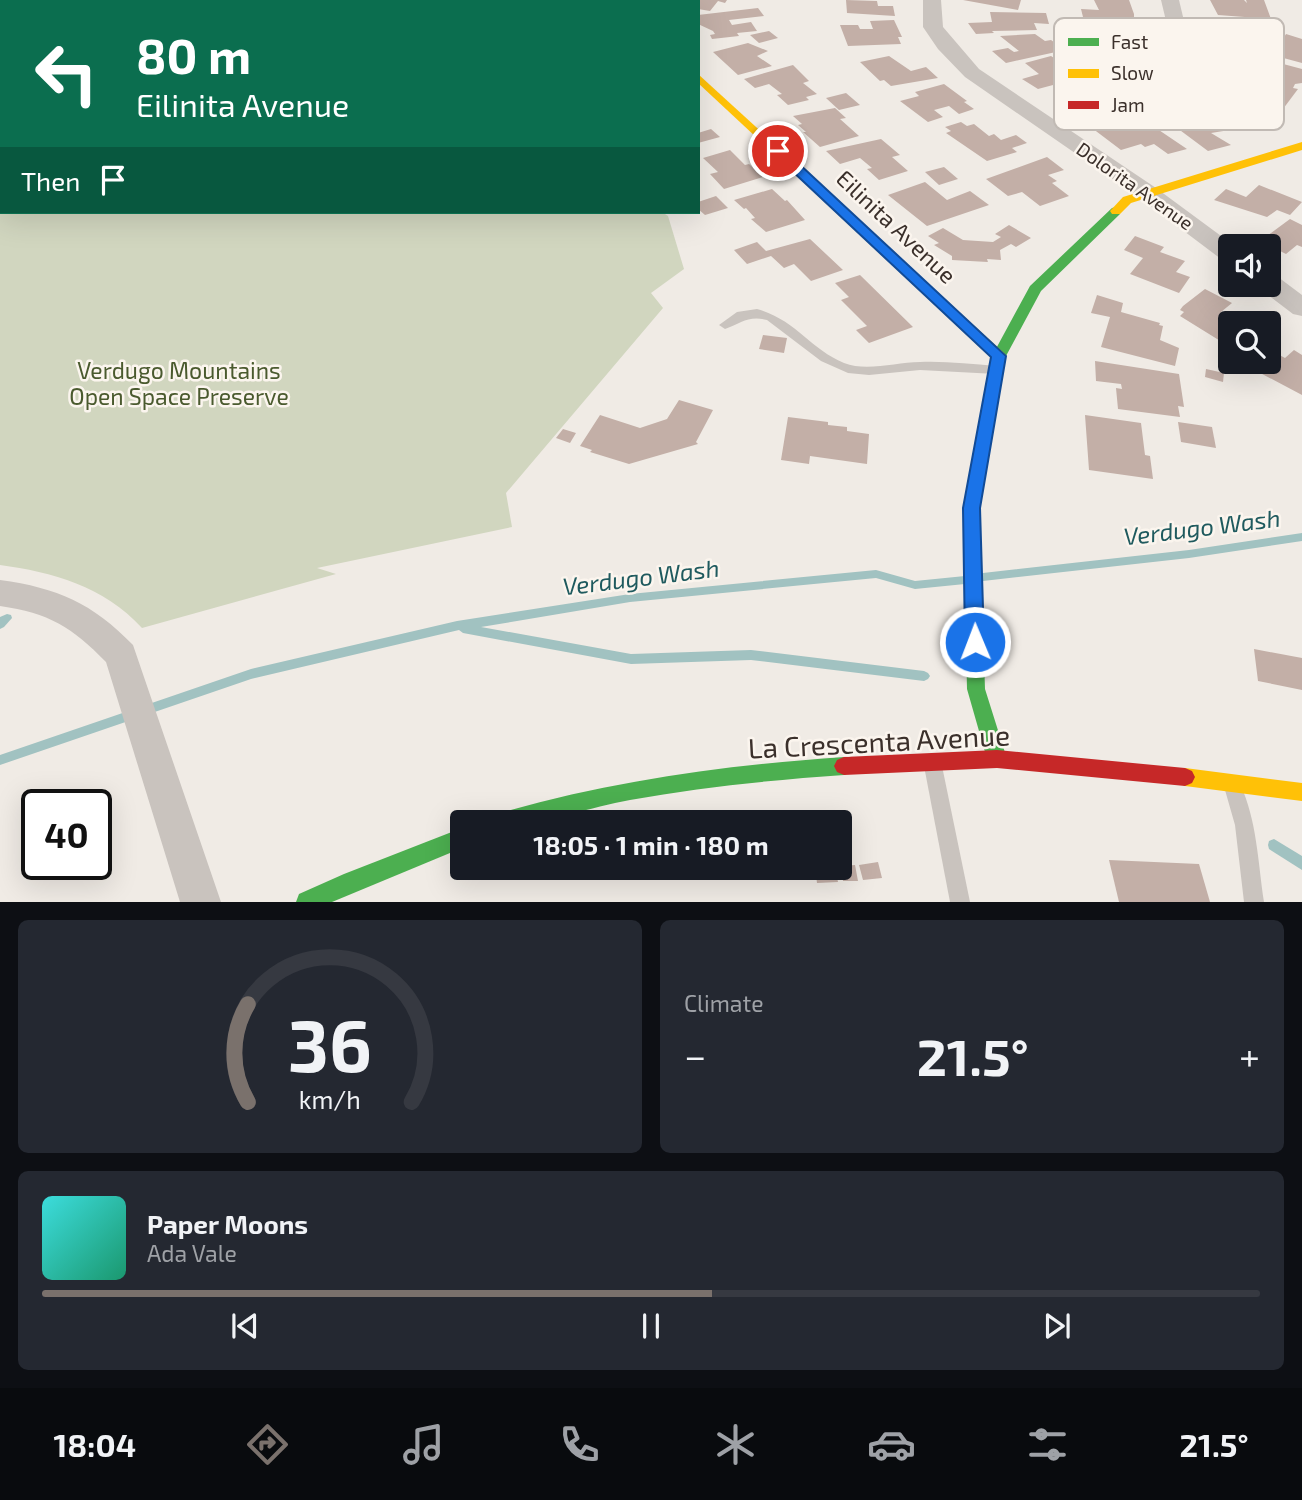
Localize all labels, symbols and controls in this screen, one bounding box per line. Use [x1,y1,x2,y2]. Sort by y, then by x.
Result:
legend [1054,18,1284,130]
text: 80 m [136,25,251,84]
icon: left [21,28,112,119]
text: Fast [1111,30,1148,53]
text: Slow [1111,61,1154,84]
text: Eilinita Avenue [136,85,349,123]
text: Jam [1111,93,1145,116]
pin [748,121,808,181]
icon: arrive [759,132,797,170]
street label: Dolorita Avenue [1072,137,1198,234]
icon: arrive [94,161,132,199]
street label: Eilinita Avenue [831,164,962,289]
text: Then [21,165,80,196]
map controls [1218,234,1281,374]
button: sound [1218,234,1281,297]
button: search [1218,311,1281,374]
park label: Verdugo Mountains Open Space Preserve [69,356,289,410]
water label: Verdugo Wash [1122,503,1282,551]
water label: Verdugo Wash [561,553,721,601]
position arrow [938,605,1012,679]
street label: La Crescenta Avenue [747,717,1011,765]
speed limit sign: 40 [21,789,112,880]
text: 18:05 · 1 min · 180 m [533,829,769,860]
text: Climate [684,989,764,1017]
text: 36 [288,1000,372,1088]
text: 21.5° [917,1024,1029,1086]
text: − [684,1032,706,1078]
text: + [1239,1032,1260,1078]
text: km/h [299,1084,361,1114]
text: Paper Moons [147,1208,308,1239]
text: Ada Vale [147,1239,237,1267]
icon: previous [226,1307,264,1345]
icon: pause [632,1307,670,1345]
icon: next [1038,1307,1076,1345]
icon: directions [243,1420,292,1469]
icon: music [399,1420,448,1469]
icon: phone [555,1420,604,1469]
icon: climate [711,1420,760,1469]
icon: car [867,1420,916,1469]
icon: filters [1023,1420,1072,1469]
text: 18:04 [54,1425,136,1463]
text: 21.5° [1180,1425,1248,1463]

